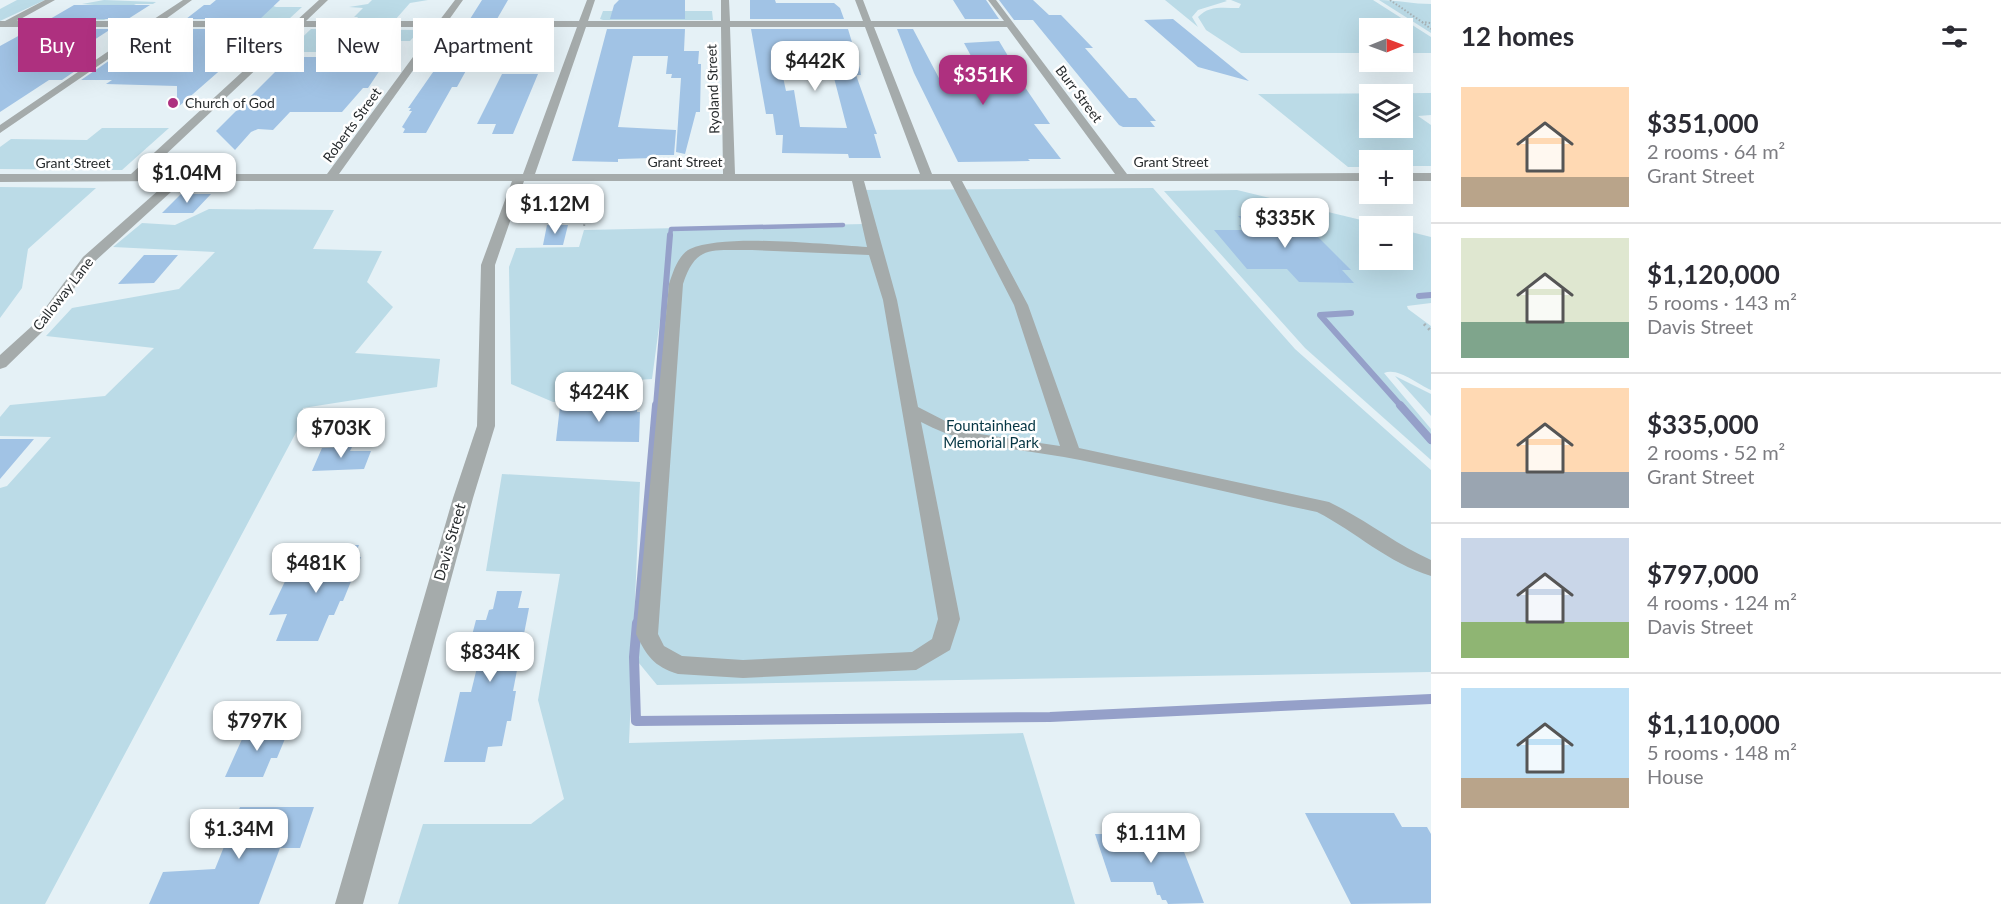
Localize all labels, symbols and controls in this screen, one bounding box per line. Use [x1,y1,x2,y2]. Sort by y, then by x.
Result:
chip: Buy [18,18,96,72]
chip: Rent [108,18,193,72]
chip: Filters [205,18,304,72]
chip: New [316,18,401,72]
chip: Apartment [413,18,554,72]
north arrow [1359,18,1413,72]
map controls [1359,18,1413,270]
text: 12 homes [1461,20,1574,52]
icon: filters [1938,20,1971,53]
pin: $442K [773,41,857,92]
street label: Ryoland Street [702,44,723,134]
text: $442K [785,48,845,72]
pin: $351K [941,55,1025,106]
text: $351K [953,62,1013,86]
street label: Burr Street [1052,62,1106,126]
street label: Roberts Street [319,84,384,165]
button: layers [1359,84,1413,138]
place label: Church of God [185,94,275,111]
marker: Church of God [166,96,180,110]
text: $351,000 [1647,107,1759,139]
icon: home [1509,111,1581,183]
text: 2 rooms · 64 m² [1647,139,1785,163]
button: + [1359,150,1413,204]
pin: $1.04M [138,153,236,204]
street label: Grant Street [647,153,723,170]
street label: Grant Street [1133,153,1209,170]
street label: Grant Street [35,154,111,171]
text: $1.04M [152,160,222,184]
text: Grant Street [1647,163,1754,187]
pin: $1.12M [506,184,604,235]
text: $1.12M [520,191,590,215]
pin: $335K [1243,198,1327,249]
text: $335K [1255,205,1315,229]
button: − [1359,216,1413,270]
street label: Calloway Lane [29,254,96,334]
text: $1,120,000 [1647,258,1780,290]
icon: home [1509,262,1581,334]
text: 5 rooms · 143 m² [1647,290,1797,314]
text: Davis Street [1647,314,1753,338]
pin: $424K [557,372,641,423]
text: $424K [569,379,629,403]
pin: $703K [299,408,383,459]
text: $335,000 [1647,408,1759,440]
icon: home [1509,412,1581,484]
text: $703K [311,415,371,439]
park label: Fountainhead Memorial Park [943,416,1039,451]
text: 2 rooms · 52 m² [1647,440,1785,464]
text: Grant Street [1647,464,1754,488]
street label: Davis Street [429,500,469,583]
pin: $481K [274,543,358,594]
text: $481K [286,550,346,574]
text: $797,000 [1647,558,1759,590]
icon: home [1509,562,1581,634]
text: 4 rooms · 124 m² [1647,590,1797,614]
text: Davis Street [1647,614,1753,638]
pin: $834K [448,632,532,683]
text: $834K [460,639,520,663]
pin: $797K [215,701,299,752]
text: $797K [227,708,287,732]
text: $1,110,000 [1647,708,1780,740]
icon: home [1509,712,1581,784]
text: 5 rooms · 148 m² [1647,740,1797,764]
text: House [1647,764,1704,788]
pin: $1.34M [190,809,288,860]
pin: $1.11M [1102,813,1200,864]
text: $1.34M [204,816,274,840]
text: $1.11M [1116,820,1186,844]

